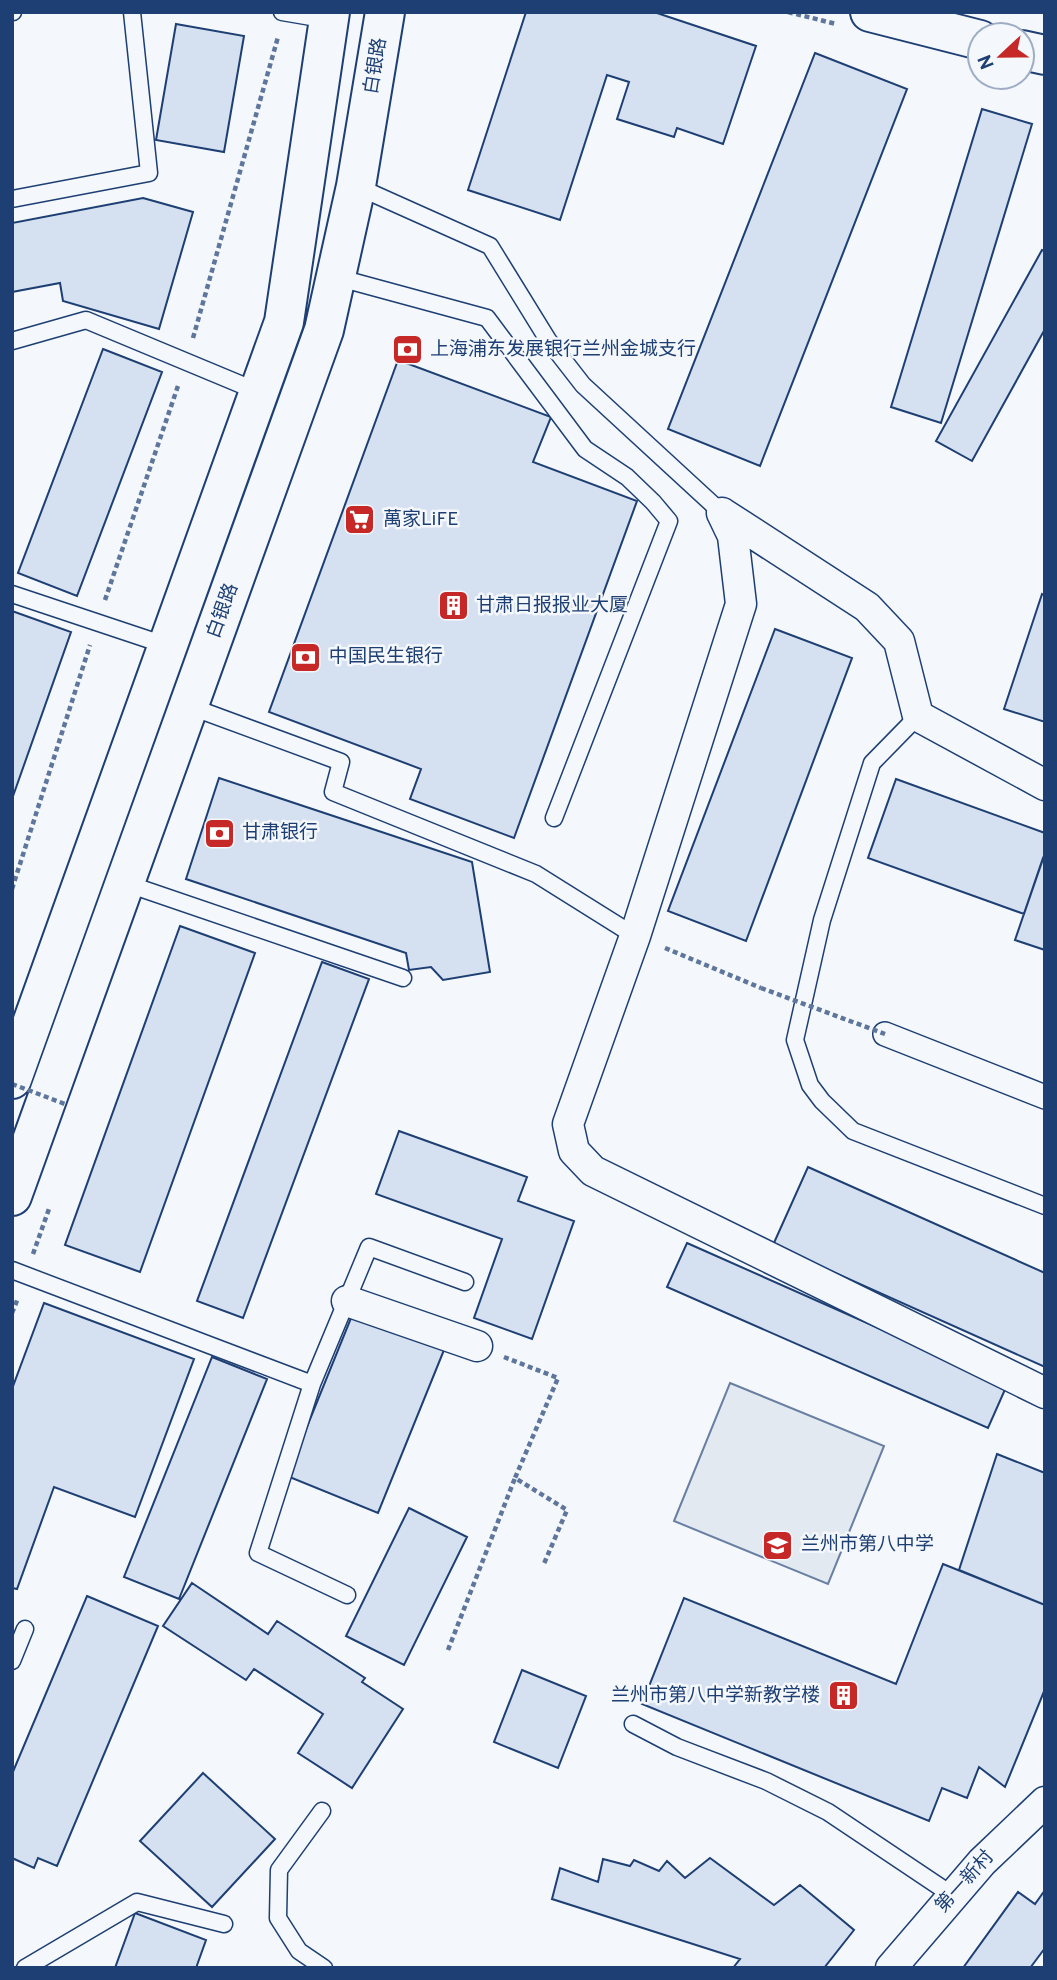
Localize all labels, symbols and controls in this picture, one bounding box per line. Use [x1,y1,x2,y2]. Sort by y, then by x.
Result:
north arrow [966,21,1036,91]
street label: 白银路 [360,36,392,96]
text: N [973,51,1001,72]
bank icon: 上海浦东发展银行兰州金城支行 [390,333,424,367]
place label: 上海浦东发展银行兰州金城支行 [430,338,696,362]
supermarket icon: 萬家LiFE [343,503,377,537]
place label: 萬家LiFE [383,508,459,532]
street label: 白银路 [202,580,244,642]
building icon: 甘肃日报报业大厦 [436,589,470,623]
place label: 甘肃日报报业大厦 [476,594,628,618]
bank icon: 中国民生银行 [289,640,323,674]
place label: 中国民生银行 [329,645,443,669]
bank icon: 甘肃银行 [202,816,236,850]
place label: 甘肃银行 [242,821,318,845]
school or university icon: 兰州市第八中学 [761,1528,795,1562]
place label: 兰州市第八中学 [801,1533,934,1557]
building icon: 兰州市第八中学新教学楼 [826,1679,860,1713]
place label: 兰州市第八中学新教学楼 [611,1684,820,1708]
street label: 第一新村 [931,1846,999,1918]

